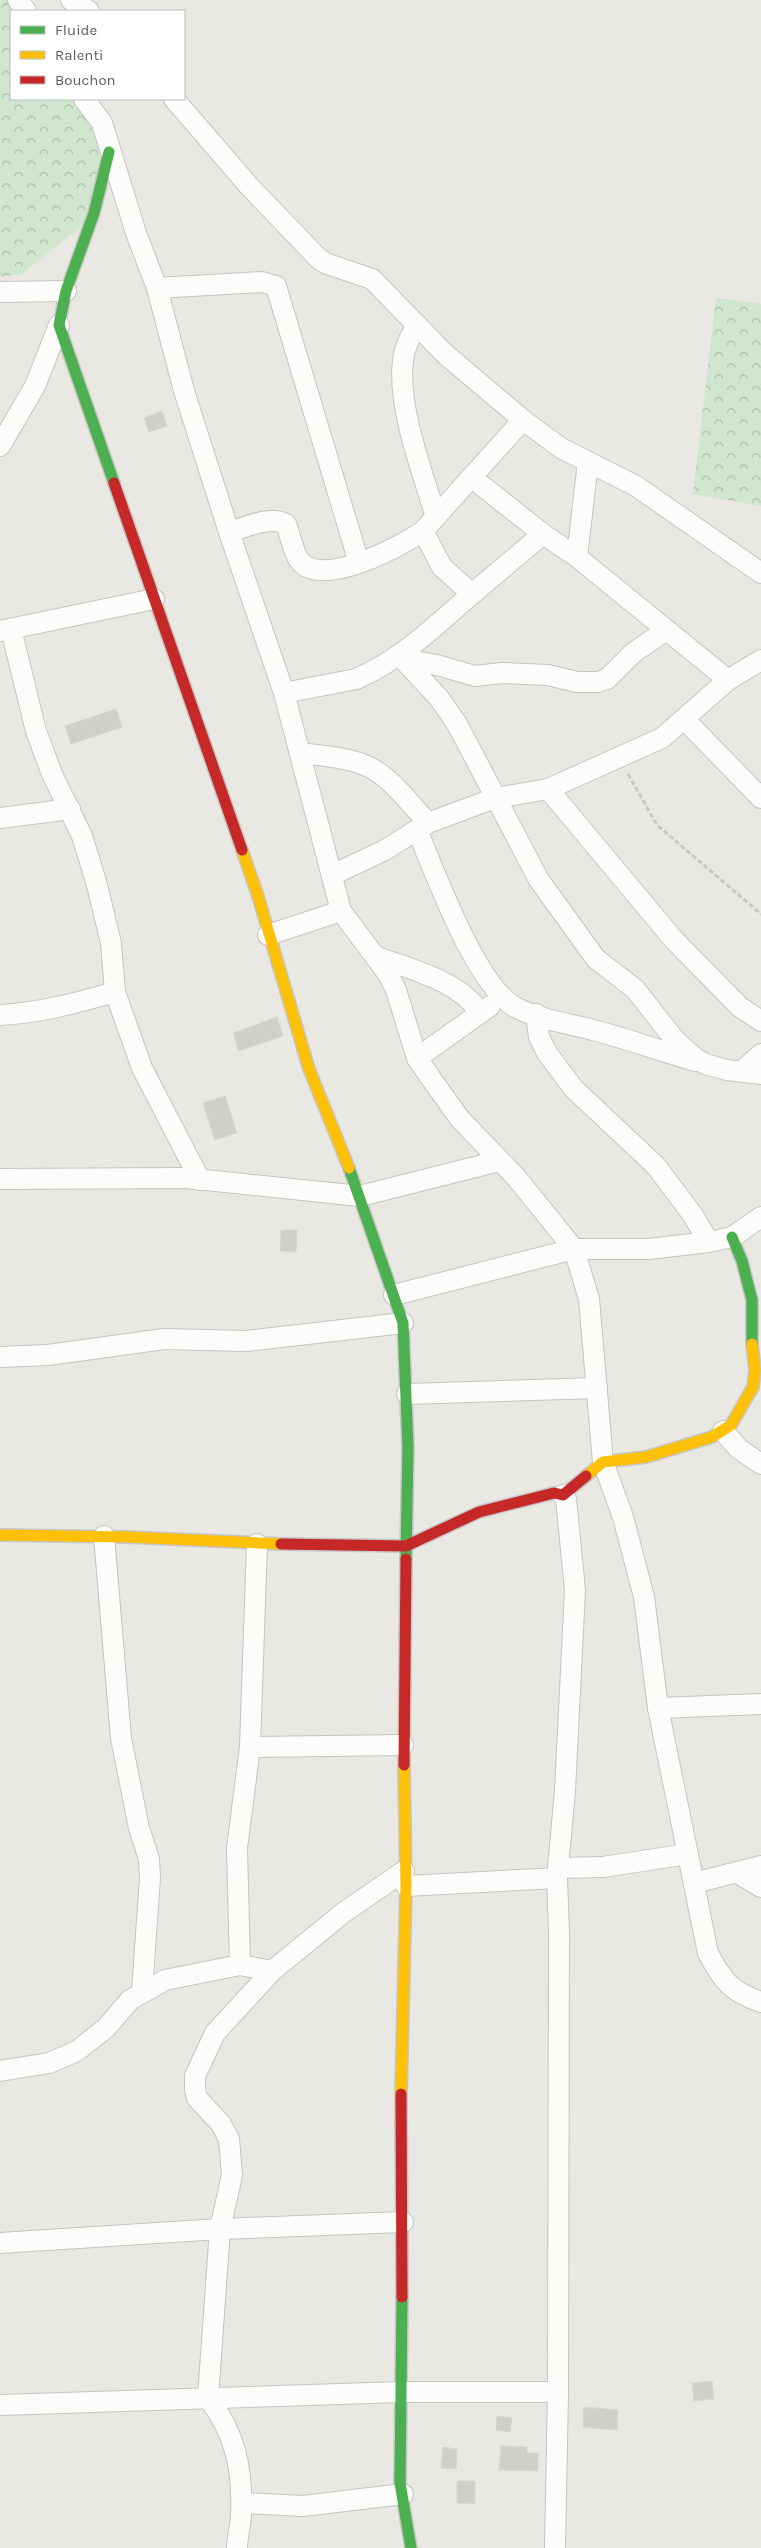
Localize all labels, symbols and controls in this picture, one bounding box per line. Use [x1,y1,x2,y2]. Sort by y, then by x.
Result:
legend [10,10,185,100]
text: Fluide [55,21,97,39]
text: Ralenti [55,46,104,64]
text: Bouchon [55,71,116,89]

